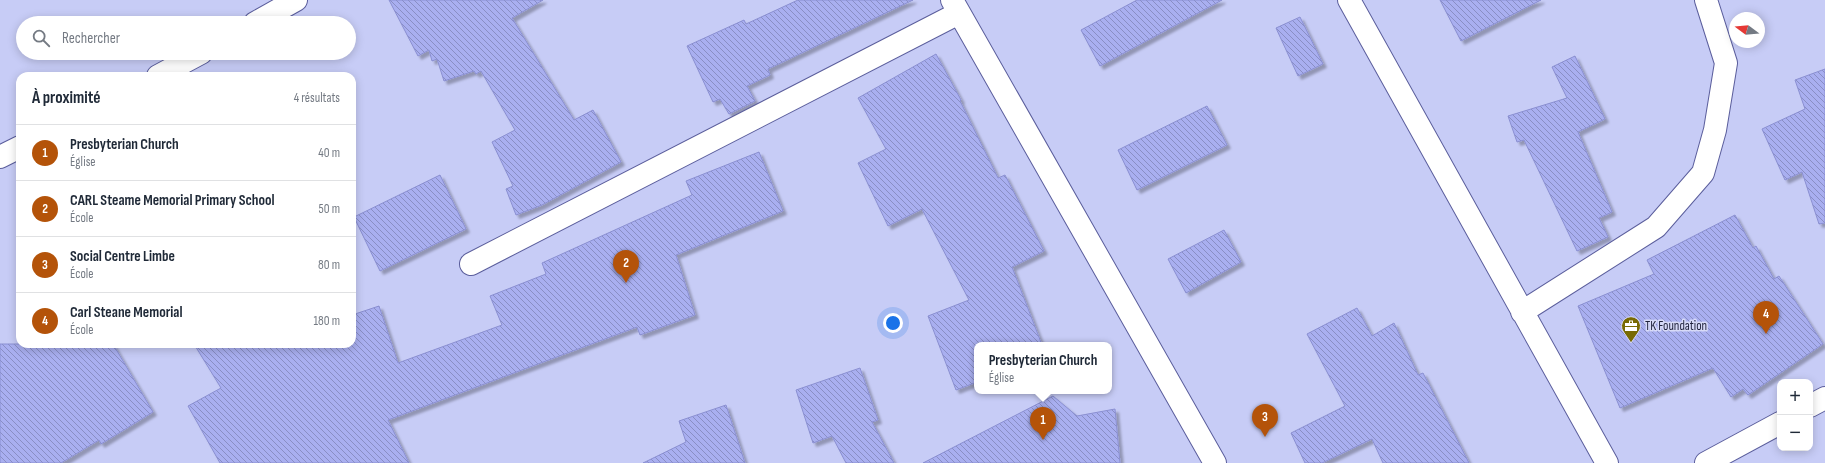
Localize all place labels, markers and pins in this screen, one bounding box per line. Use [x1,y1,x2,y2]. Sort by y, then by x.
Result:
pin: 2 [613,250,639,283]
pin: 4 [1753,301,1779,334]
office icon: TK Foundation [1620,315,1642,343]
place label: TK Foundation [1645,318,1707,334]
pin: 3 [1252,404,1278,437]
pin: 1 [1030,407,1056,440]

